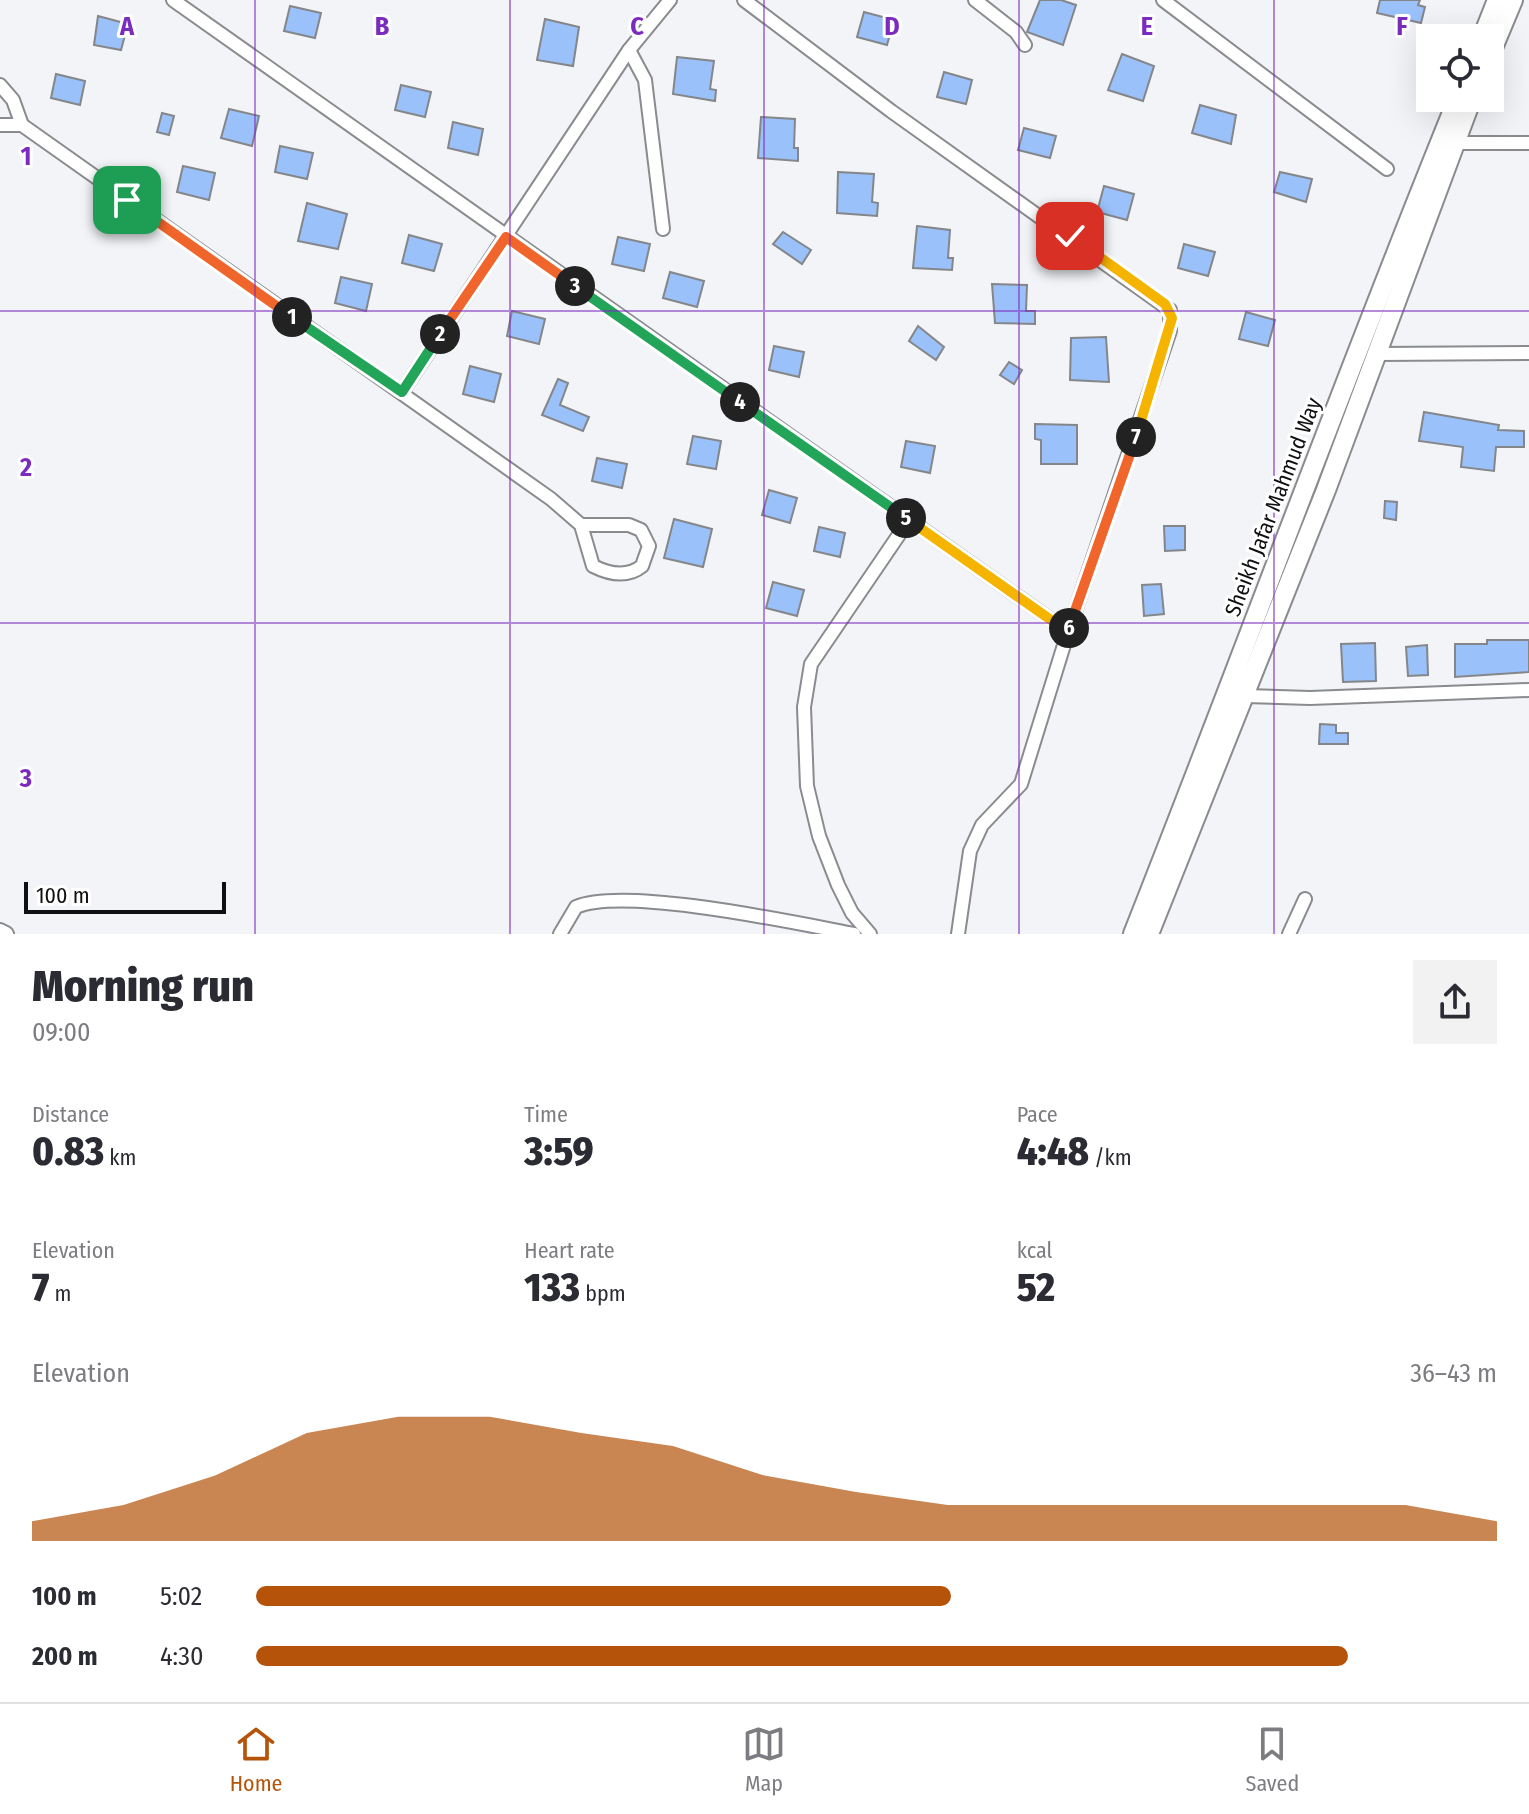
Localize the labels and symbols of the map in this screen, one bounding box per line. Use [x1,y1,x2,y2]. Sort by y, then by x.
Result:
text: A [119,11,135,42]
text: B [375,11,390,42]
text: C [630,11,644,42]
text: D [884,11,900,42]
text: E [1141,11,1153,42]
text: F [1396,11,1408,42]
text: 1 [21,141,32,172]
pin [93,166,161,234]
pin [1036,202,1104,270]
pin: 3 [555,266,595,306]
pin: 1 [272,297,312,337]
pin: 2 [420,314,460,354]
pin: 4 [720,382,760,422]
street label: Sheikh Jafar Mahmud Way [1219,394,1327,620]
pin: 7 [1116,417,1156,457]
text: 2 [19,452,32,483]
pin: 5 [886,498,926,538]
pin: 6 [1049,608,1089,648]
text: 3 [19,763,32,794]
scale bar [24,878,226,914]

